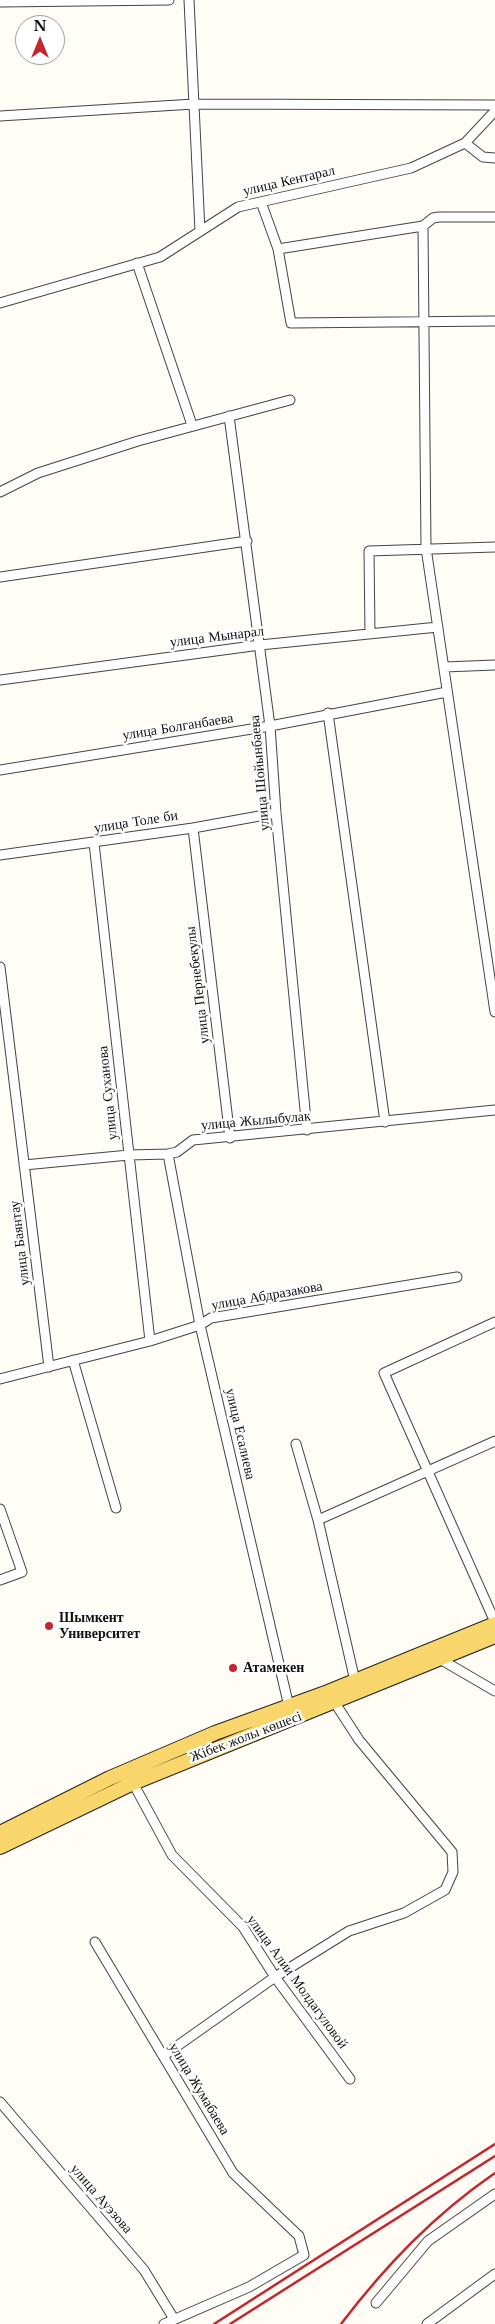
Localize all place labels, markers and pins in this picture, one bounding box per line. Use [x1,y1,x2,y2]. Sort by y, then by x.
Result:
place label: Шымкент Университет [59,1610,140,1642]
marker: Шымкент Университет [43,1620,55,1632]
place label: Атамекен [243,1660,304,1676]
marker: Атамекен [227,1662,239,1674]

